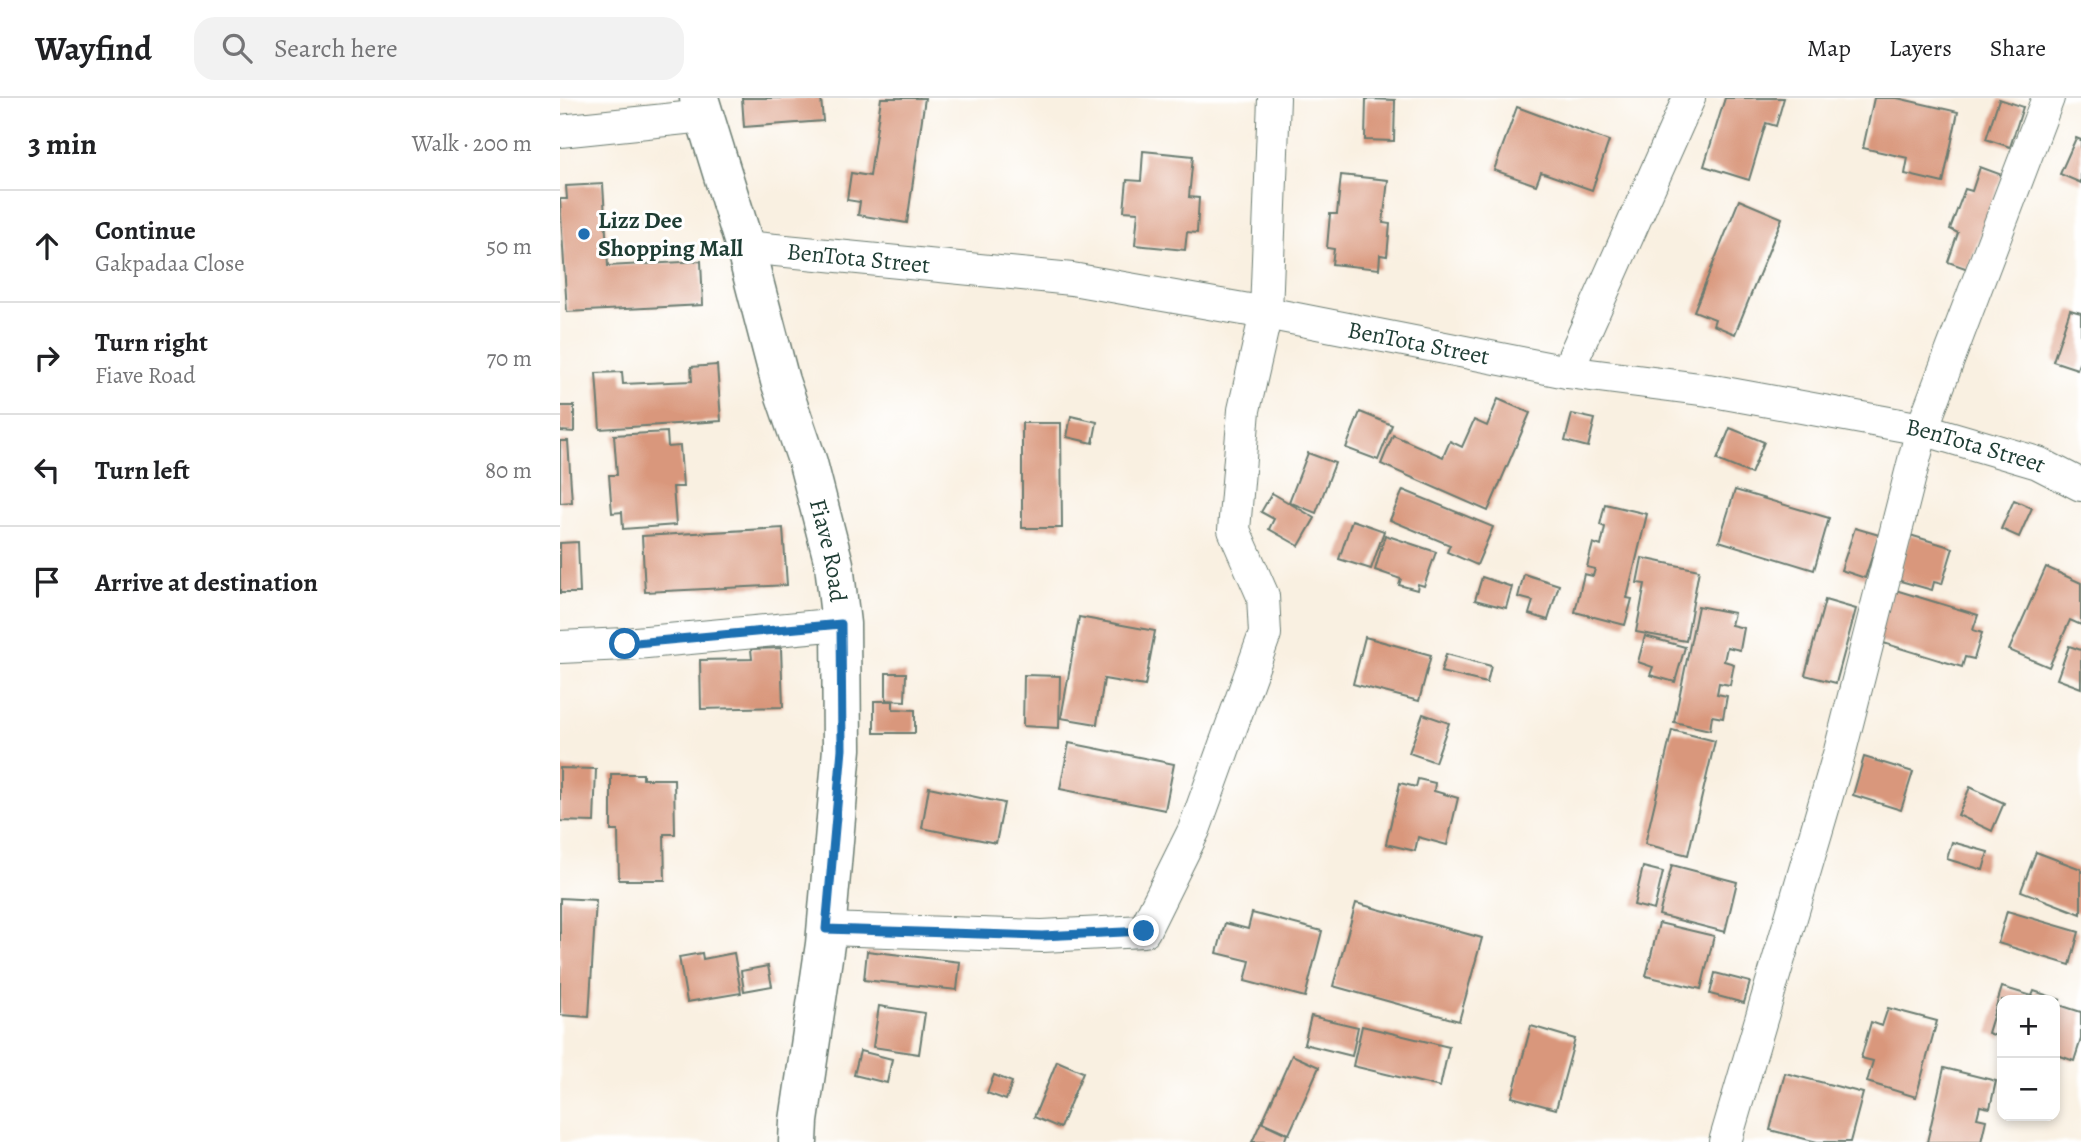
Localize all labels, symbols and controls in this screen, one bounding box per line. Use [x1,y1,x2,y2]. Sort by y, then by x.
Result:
search box [194,17,684,80]
text: Wayfind [35,26,152,71]
icon: search [218,29,256,67]
text: Search here [274,31,398,66]
text: Map [1807,32,1851,64]
text: Layers [1889,32,1952,64]
text: Share [1990,32,2046,64]
text: 3 min [28,124,97,164]
text: Walk · 200 m [412,128,532,159]
place label: Lizz Dee Shopping Mall [598,204,744,264]
text: Continue [95,213,196,248]
marker: Lizz Dee Shopping Mall [576,226,592,242]
icon: ahead [28,227,66,265]
text: 50 m [486,231,532,262]
street label: BenTota Street [785,235,932,281]
text: Gakpadaa Close [95,248,244,279]
street label: BenTota Street [1345,313,1492,372]
text: Turn right [95,325,208,360]
icon: right [28,339,66,377]
text: 70 m [486,343,532,374]
text: Fiave Road [95,360,196,391]
street label: BenTota Street [1904,410,2052,480]
icon: left [28,451,66,489]
text: Turn left [95,453,190,488]
text: 80 m [485,455,532,486]
street label: Fiave Road [802,495,854,604]
icon: arrive [28,563,66,601]
text: Arrive at destination [95,565,318,600]
route start [609,628,640,659]
route end [1128,915,1159,946]
map controls [1997,995,2060,1121]
button: + [1997,995,2060,1058]
button: − [1997,1058,2060,1121]

